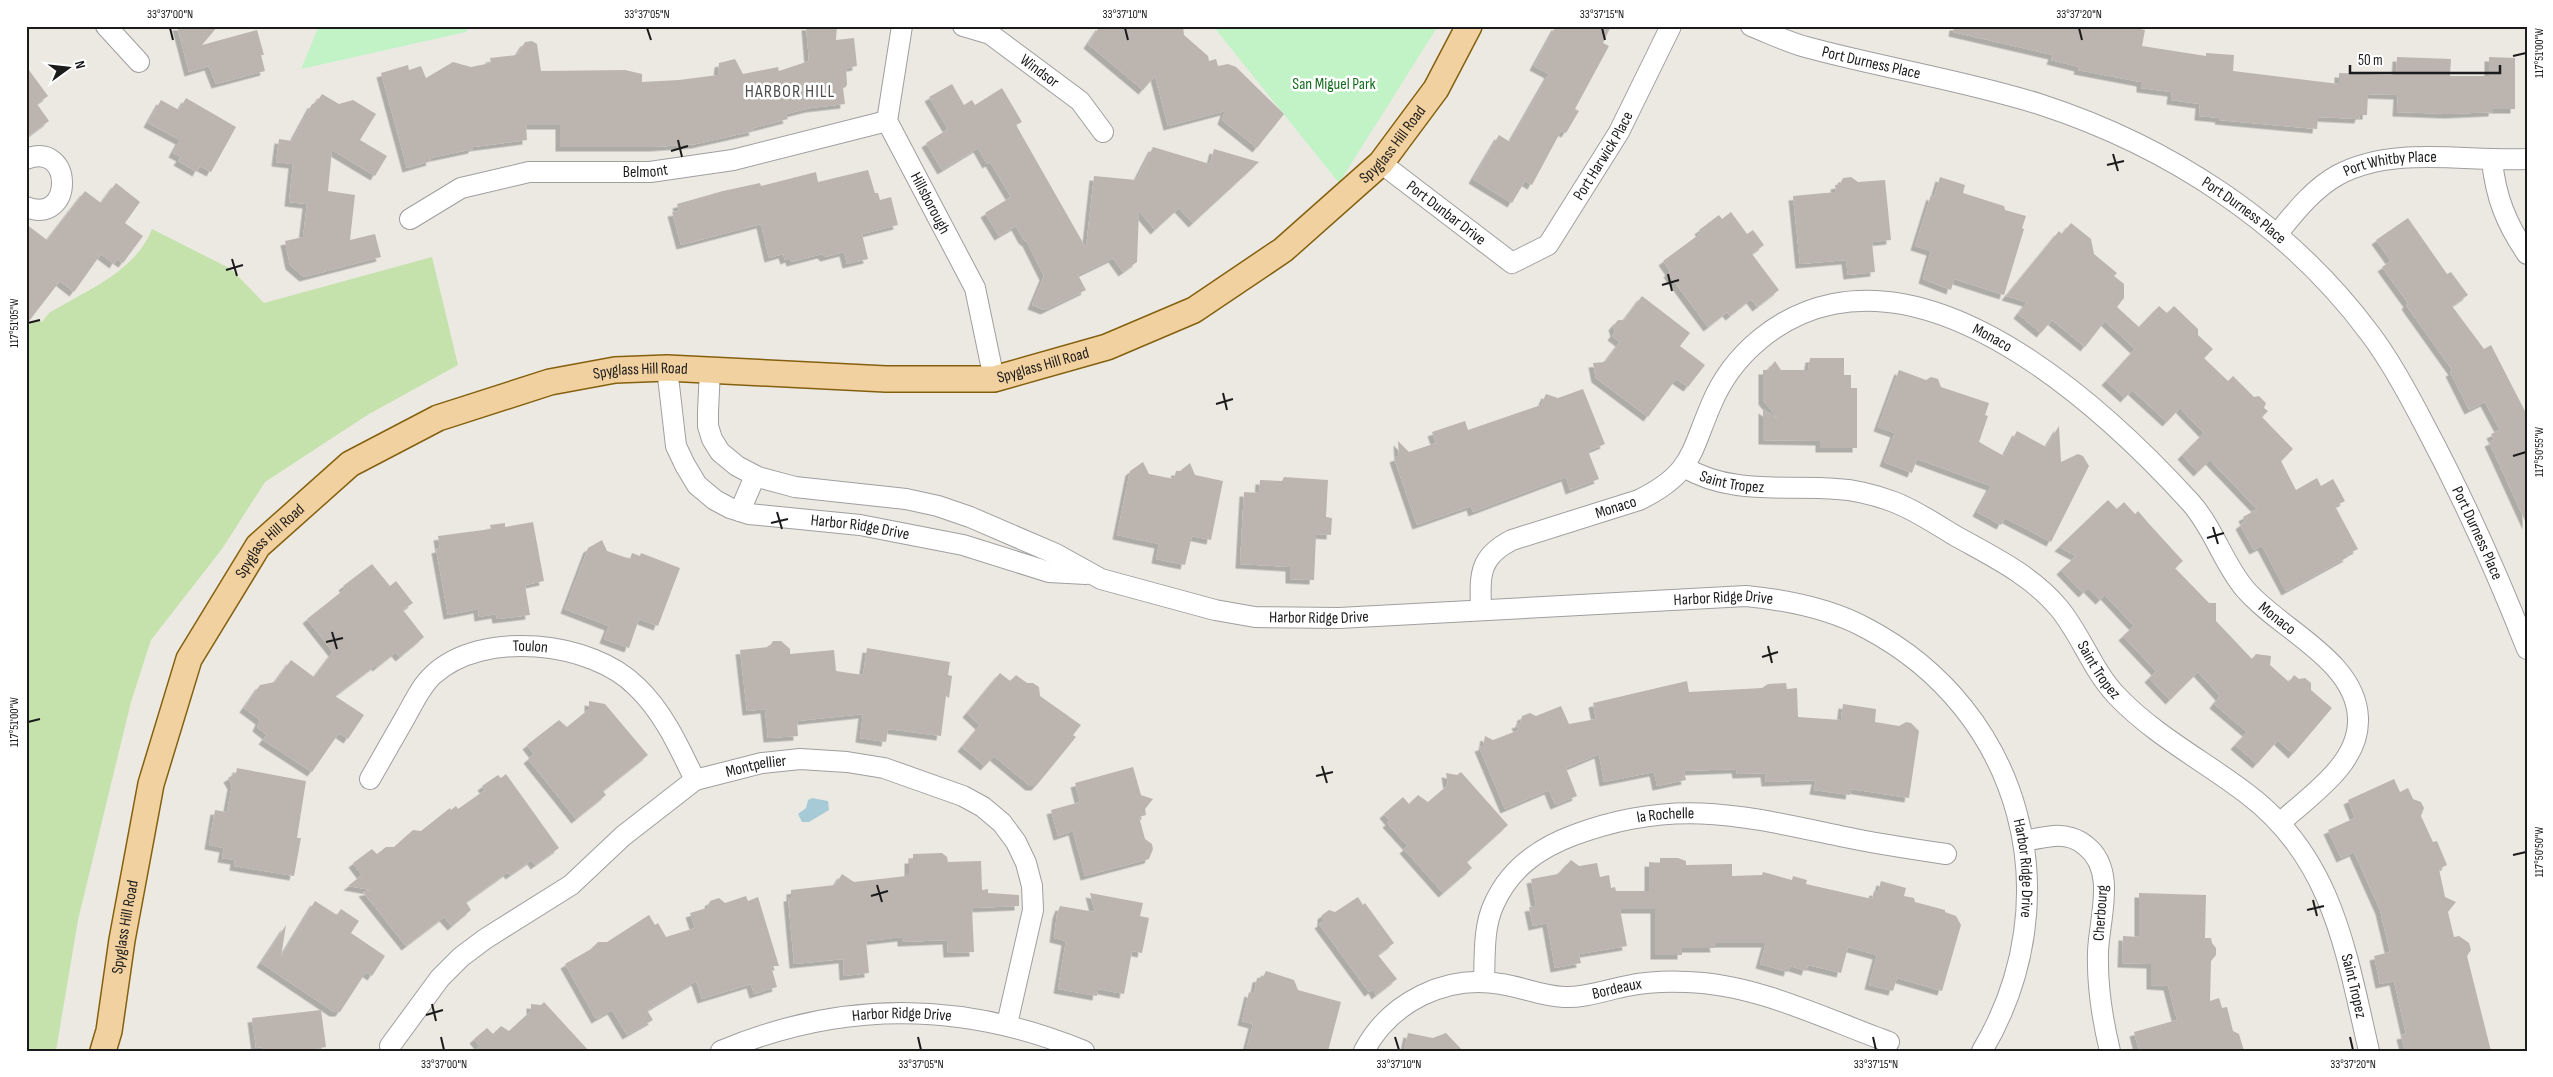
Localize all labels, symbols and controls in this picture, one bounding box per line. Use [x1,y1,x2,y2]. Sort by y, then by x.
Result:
text: 33°37'00"N [147,7,193,22]
text: 33°37'05"N [624,7,670,22]
text: 33°37'10"N [1103,7,1147,22]
text: 33°37'15"N [1580,7,1624,22]
text: 33°37'20"N [2056,7,2102,22]
text: 117°51'00"W [2532,28,2547,78]
north arrow [42,42,92,92]
street label: Port Durness Place [1820,42,1922,83]
scale bar [2350,42,2500,74]
street label: Windsor [1016,50,1063,92]
text: 50 m [2358,51,2383,70]
text: N [71,59,89,71]
park label: San Miguel Park [1292,75,1376,94]
district label: HARBOR HILL [745,81,835,102]
street label: Spyglass Hill Road [1355,102,1430,187]
street label: Port Harwick Place [1569,108,1637,204]
street label: Port Whitby Place [2340,147,2437,181]
street label: Belmont [623,160,669,182]
street label: Hillsborough [906,169,954,237]
street label: Port Durness Place [2198,173,2290,248]
street label: Port Dunbar Drive [1403,176,1490,249]
text: 117°51'05"W [7,298,22,348]
street label: Monaco [1969,319,2016,356]
street label: Spyglass Hill Road [995,343,1091,387]
street label: Spyglass Hill Road [591,358,688,383]
text: 117°50'55"W [2532,427,2547,477]
street label: Saint Tropez [1697,466,1765,497]
street label: Port Durness Place [2448,483,2507,583]
street label: Monaco [1593,492,1639,523]
street label: Spyglass Hill Road [231,500,308,582]
street label: Harbor Ridge Drive [810,511,911,544]
street label: Harbor Ridge Drive [1673,586,1774,609]
street label: Monaco [2255,598,2300,639]
street label: Harbor Ridge Drive [1269,607,1369,628]
street label: Toulon [512,636,549,657]
street label: Saint Tropez [2073,638,2125,703]
text: 117°51'00"W [7,697,22,747]
street label: Montpellier [724,751,788,781]
street label: la Rochelle [1635,804,1694,827]
street label: Harbor Ridge Drive [2009,817,2037,919]
text: 117°50'50"W [2532,826,2547,877]
street label: Spyglass Hill Road [108,879,142,975]
street label: Cherbourg [2090,884,2112,942]
street label: Saint Tropez [2337,952,2371,1020]
street label: Bordeaux [1590,974,1643,1003]
street label: Harbor Ridge Drive [851,1004,953,1025]
text: 33°37'00"N [421,1057,467,1072]
text: 33°37'05"N [898,1057,944,1072]
text: 33°37'10"N [1377,1057,1421,1072]
text: 33°37'15"N [1854,1057,1898,1072]
text: 33°37'20"N [2330,1057,2376,1072]

